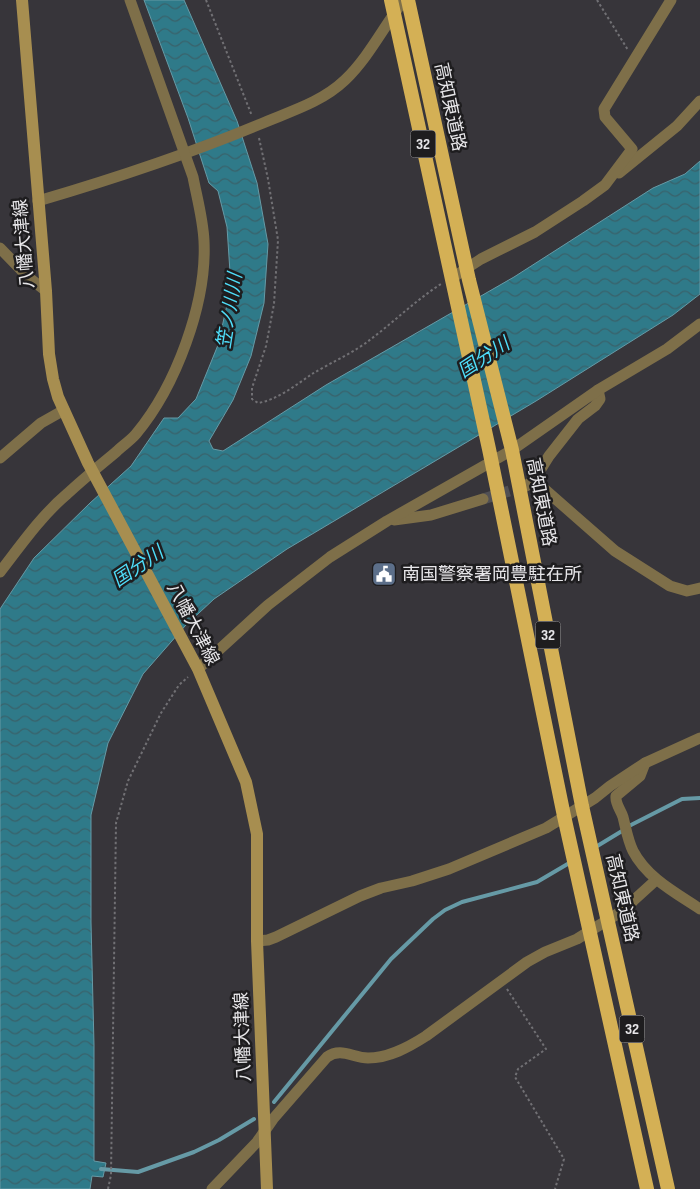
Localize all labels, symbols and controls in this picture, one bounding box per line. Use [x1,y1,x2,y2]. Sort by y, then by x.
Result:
street label: 高知東道路 [430,61,470,153]
road number: 32 [410,130,436,158]
street label: 八幡大津線 [10,198,38,290]
water label: 笠ノ川川 [213,270,248,350]
water label: 国分川 [454,332,516,383]
street label: 高知東道路 [522,456,560,548]
water label: 国分川 [108,540,170,592]
public building icon: 南国警察署岡豊駐在所 [371,561,397,587]
place label: 南国警察署岡豊駐在所 [402,564,582,585]
street label: 八幡大津線 [163,579,223,669]
road number: 32 [536,622,560,648]
street label: 高知東道路 [602,852,642,944]
street label: 八幡大津線 [231,992,255,1082]
road number: 32 [620,1016,644,1042]

